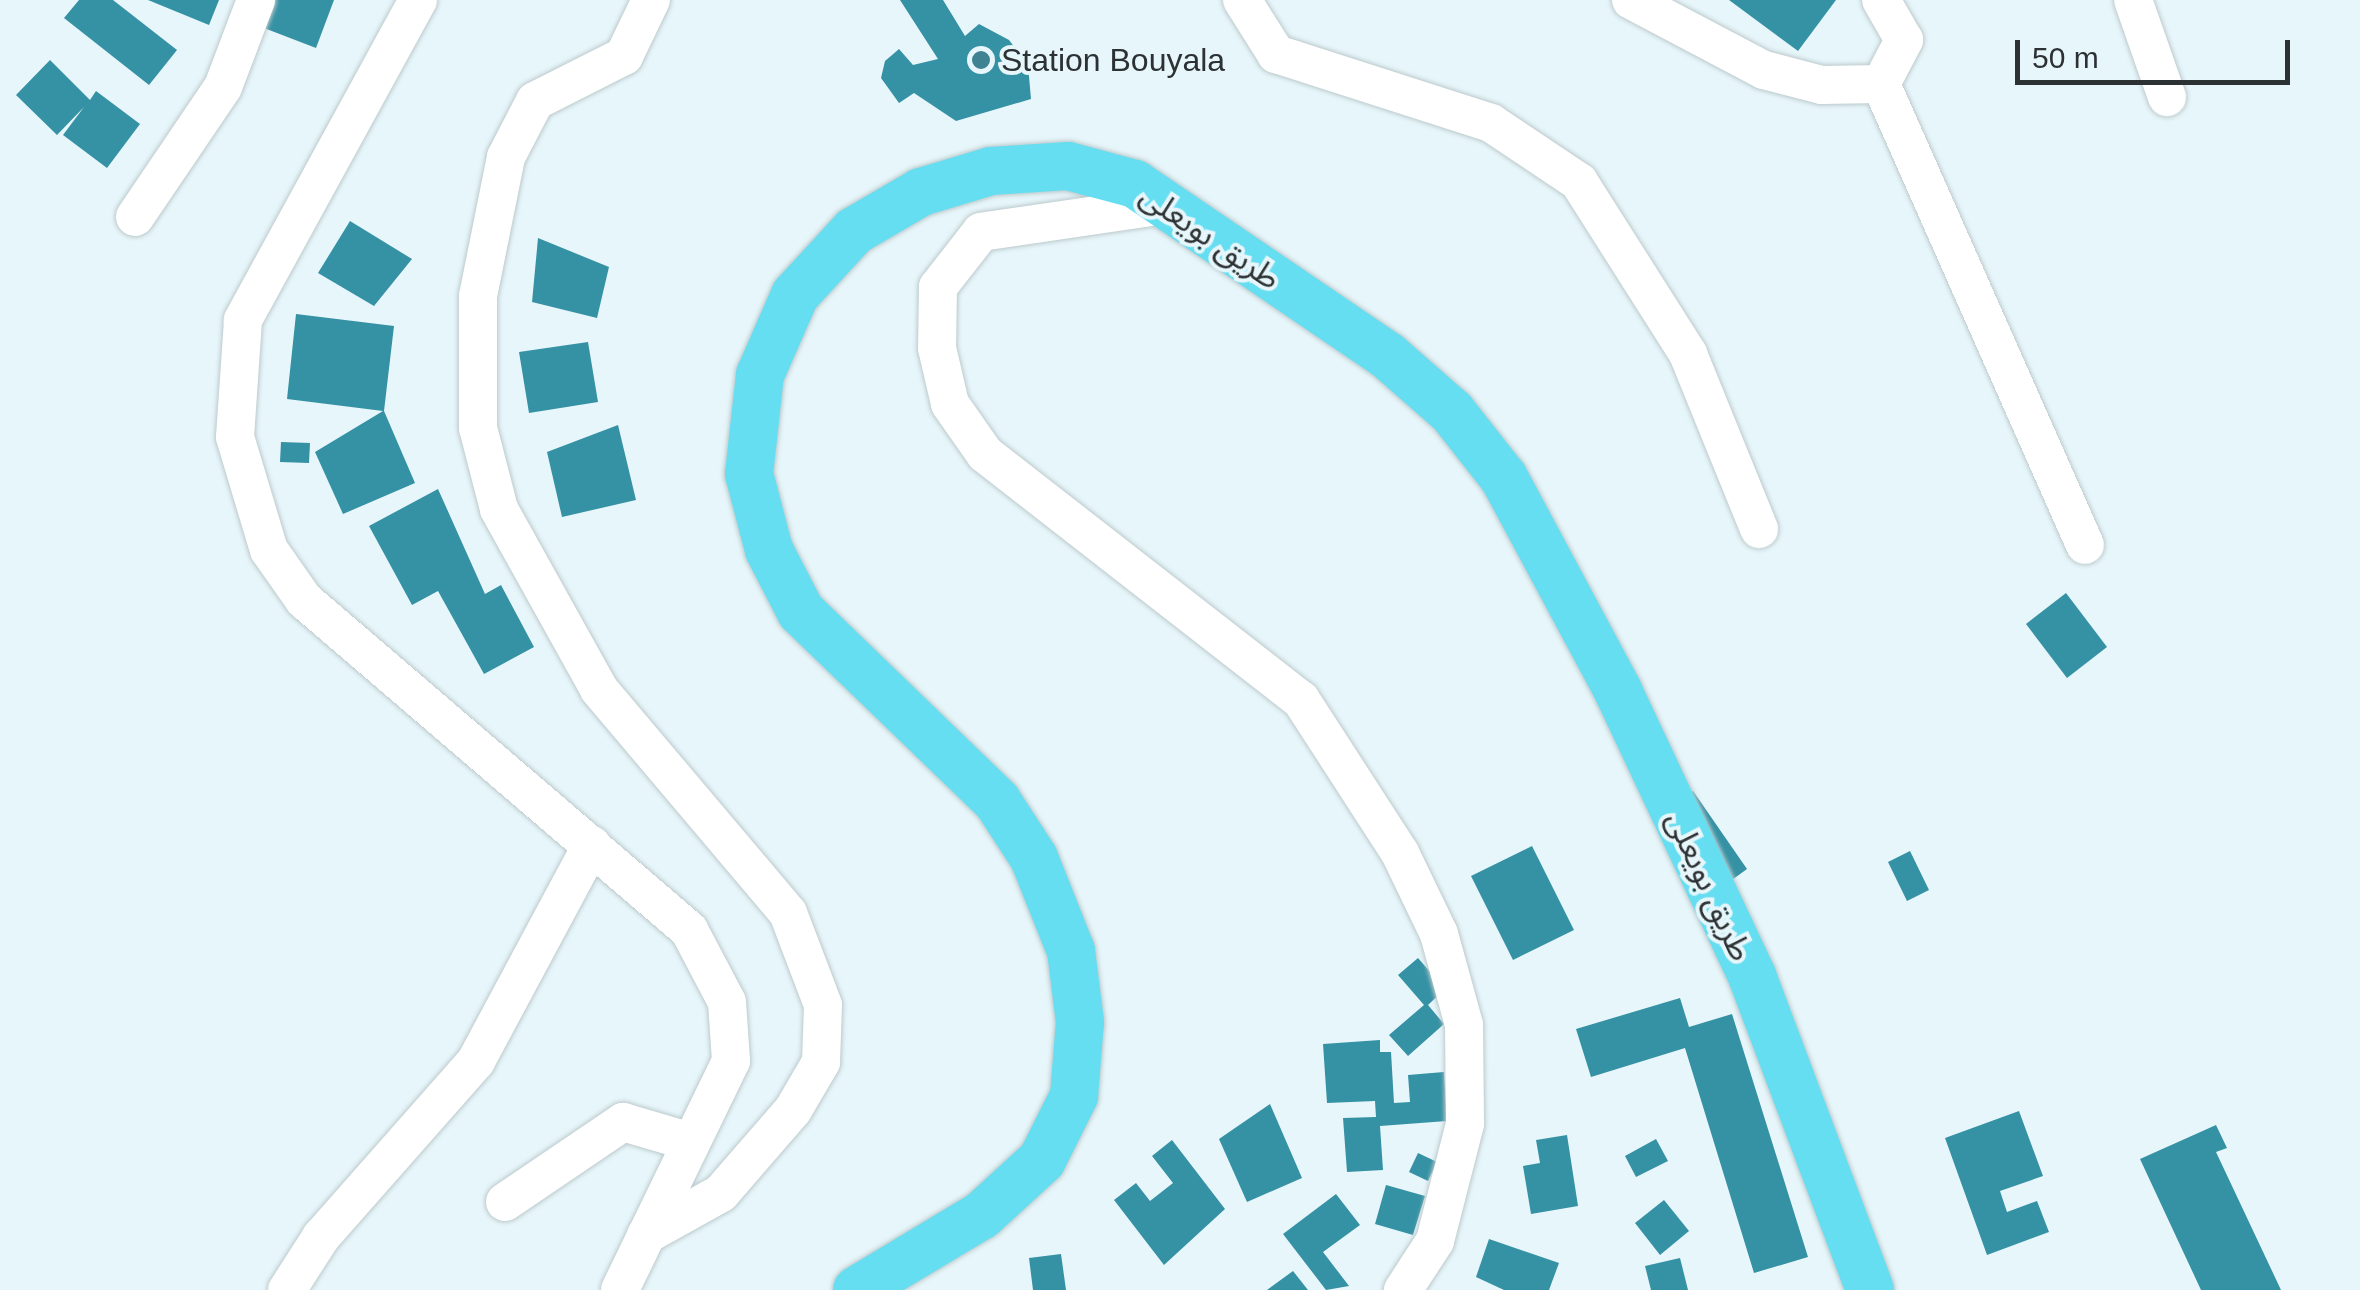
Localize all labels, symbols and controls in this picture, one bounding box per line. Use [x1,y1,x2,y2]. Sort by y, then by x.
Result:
scale bar [2020,20,2295,82]
place label: Station Bouyala [1001,41,1225,79]
text: 50 m [2032,41,2099,74]
marker: Station Bouyala [970,49,992,71]
street label: طريق بويعلى [1133,176,1287,298]
street label: طريق بويعلى [1658,805,1760,967]

